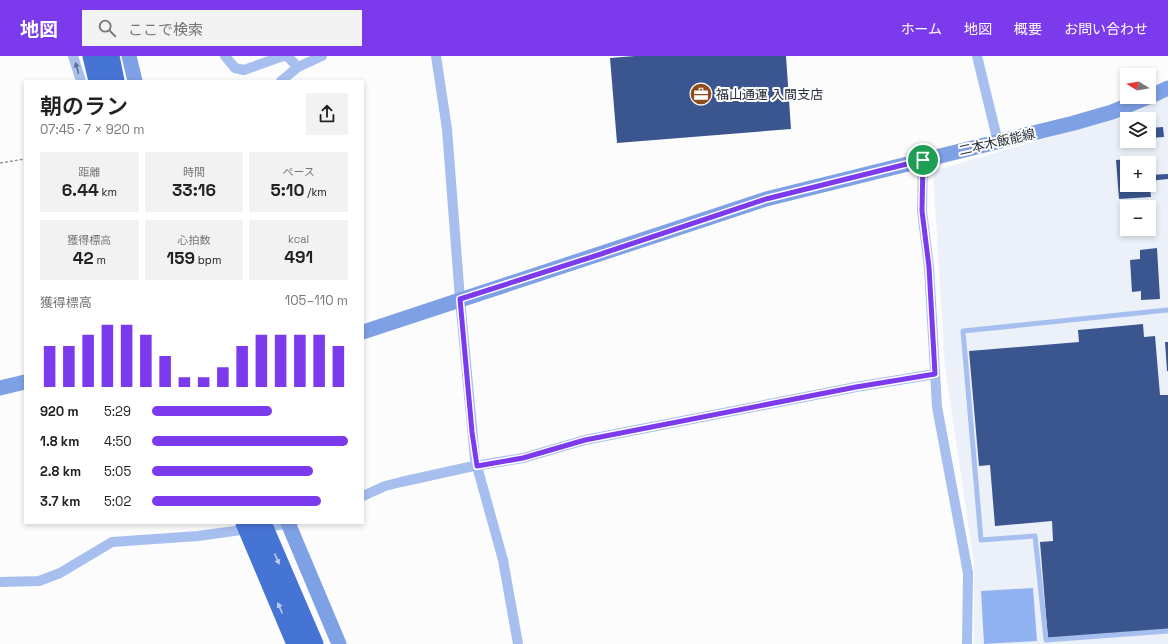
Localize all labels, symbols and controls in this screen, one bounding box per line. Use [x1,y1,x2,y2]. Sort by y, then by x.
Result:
search box [82,10,362,46]
text: 地図 [20,17,58,42]
icon: search [96,17,118,39]
text: ここで検索 [128,20,203,39]
text: ホーム [900,20,942,38]
text: 地図 [964,20,992,38]
text: 概要 [1014,20,1042,38]
text: お問い合わせ [1064,20,1148,38]
one-way arrow [74,62,80,74]
north arrow [1120,68,1156,104]
map controls [1120,68,1156,236]
office icon: 福山通運 入間支店 [688,81,714,107]
place label: 福山通運 入間支店 [716,86,823,103]
text: 朝のラン [40,92,128,120]
button: share [306,93,348,135]
button: layers [1120,112,1156,148]
text: 07:45 · 7 × 920 m [40,121,144,138]
street label: 二本木飯能線 [957,125,1037,159]
pin [906,143,940,177]
icon: arrive [912,149,934,171]
button: + [1120,156,1156,192]
text: 距離 [78,165,100,179]
text: 時間 [183,165,205,179]
text: ペース [282,165,315,179]
text: 6.44 [62,179,99,201]
text: 33:16 [172,179,216,201]
text: 5:10 [271,179,305,201]
text: km [99,185,117,199]
text: /km [305,185,327,199]
button: − [1120,200,1156,236]
text: kcal [288,232,309,246]
text: 獲得標高 [67,233,111,247]
text: 心拍数 [177,233,210,247]
text: 491 [284,246,313,268]
text: 42 [73,247,94,269]
text: 159 [167,247,195,269]
text: m [94,253,106,267]
text: bpm [195,253,221,267]
text: 105–110 m [285,292,348,309]
text: 獲得標高 [40,294,92,311]
text: 920 m [40,403,79,420]
text: 5:29 [104,403,131,420]
text: 1.8 km [40,433,79,450]
text: 4:50 [104,433,132,450]
text: 2.8 km [40,463,81,480]
text: 5:05 [104,463,131,480]
text: 3.7 km [40,493,80,510]
text: 5:02 [104,493,131,510]
one-way arrow [274,554,280,565]
one-way arrow [277,602,283,614]

